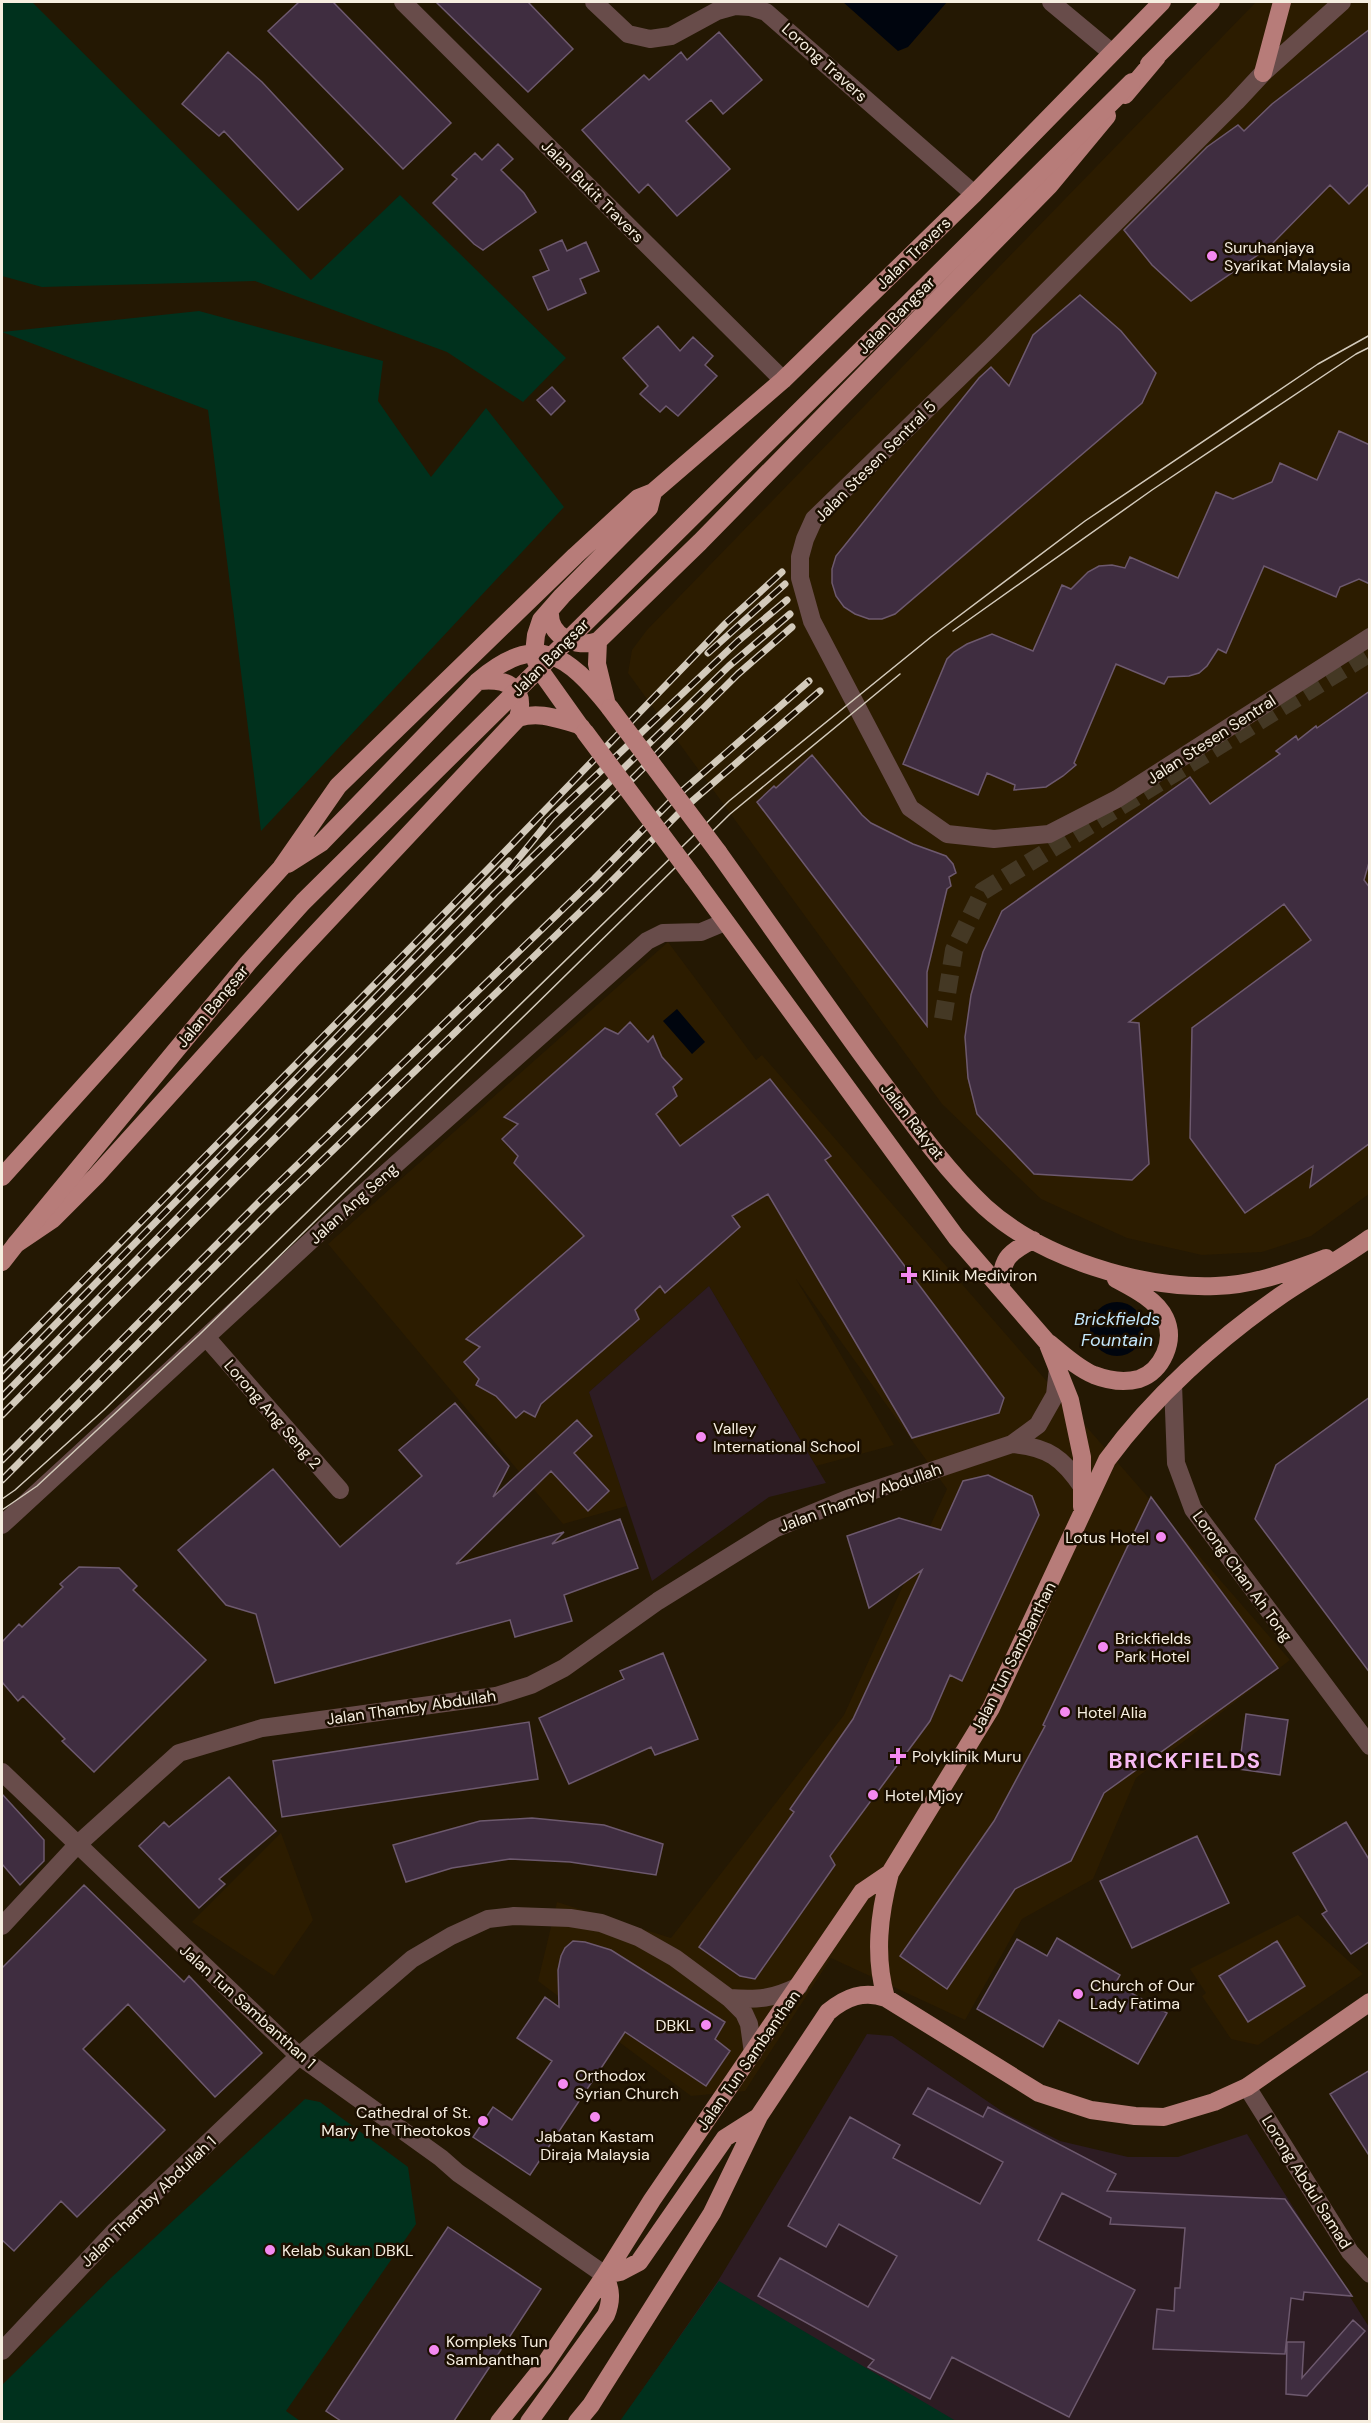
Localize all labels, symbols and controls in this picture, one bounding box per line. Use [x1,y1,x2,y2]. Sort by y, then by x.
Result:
street label: Lorong Travers [777,18,872,106]
street label: Jalan Bukit Travers [537,135,649,247]
street label: Jalan Travers [872,213,955,294]
place label: Suruhanjaya Syarikat Malaysia [1224,237,1350,276]
marker: Suruhanjaya Syarikat Malaysia [1205,249,1219,263]
street label: Jalan Bangsar [853,272,940,359]
street label: Jalan Stesen Sentral 5 [810,396,941,527]
street label: Jalan Bangsar [507,614,594,701]
street label: Jalan Stesen Sentral [1143,690,1280,789]
street label: Jalan Bangsar [172,961,253,1052]
street label: Jalan Rakyat [876,1079,949,1164]
street label: Jalan Ang Seng [305,1158,402,1249]
place label: Klinik Mediviron [922,1265,1037,1286]
marker: Klinik Mediviron [900,1266,918,1284]
water label: Brickfields Fountain [1074,1307,1160,1352]
street label: Lorong Ang Seng 2 [219,1355,326,1473]
place label: Valley International School [713,1418,860,1457]
marker: Valley International School [694,1430,708,1444]
street label: Jalan Thamby Abdullah [776,1458,944,1537]
street label: Lorong Chan Ah Tong [1188,1507,1297,1646]
place label: Lotus Hotel [1065,1527,1149,1548]
marker: Lotus Hotel [1154,1530,1168,1544]
street label: Jalan Tun Sambanthan [966,1578,1061,1736]
place label: Brickfields Park Hotel [1115,1628,1191,1667]
marker: Brickfields Park Hotel [1096,1640,1110,1654]
street label: Jalan Thamby Abdullah [325,1685,497,1730]
place label: Hotel Alia [1077,1702,1147,1723]
marker: Hotel Alia [1058,1705,1072,1719]
place label: Polyklinik Muru [912,1746,1021,1767]
district label: BRICKFIELDS [1108,1746,1262,1775]
marker: Polyklinik Muru [889,1747,907,1765]
place label: Hotel Mjoy [885,1785,963,1806]
marker: Hotel Mjoy [866,1788,880,1802]
street label: Jalan Tun Sambanthan 1 [175,1940,320,2073]
place label: Church of Our Lady Fatima [1090,1975,1195,2014]
street label: Jalan Tun Sambanthan [692,1986,805,2135]
marker: Church of Our Lady Fatima [1071,1987,1085,2001]
place label: DBKL [656,2015,694,2036]
marker: DBKL [699,2018,713,2032]
place label: Orthodox Syrian Church [575,2065,679,2104]
marker: Orthodox Syrian Church [556,2077,570,2091]
place label: Cathedral of St. Mary The Theotokos [321,2102,471,2141]
marker: Jabatan Kastam Diraja Malaysia [588,2110,602,2124]
street label: Lorong Abdul Samad [1257,2112,1356,2253]
marker: Cathedral of St. Mary The Theotokos [476,2114,490,2128]
place label: Jabatan Kastam Diraja Malaysia [536,2126,654,2165]
street label: Jalan Thamby Abdullah 1 [76,2131,220,2272]
place label: Kelab Sukan DBKL [282,2240,413,2261]
marker: Kelab Sukan DBKL [263,2243,277,2257]
place label: Kompleks Tun Sambanthan [446,2331,548,2370]
marker: Kompleks Tun Sambanthan [427,2343,441,2357]

